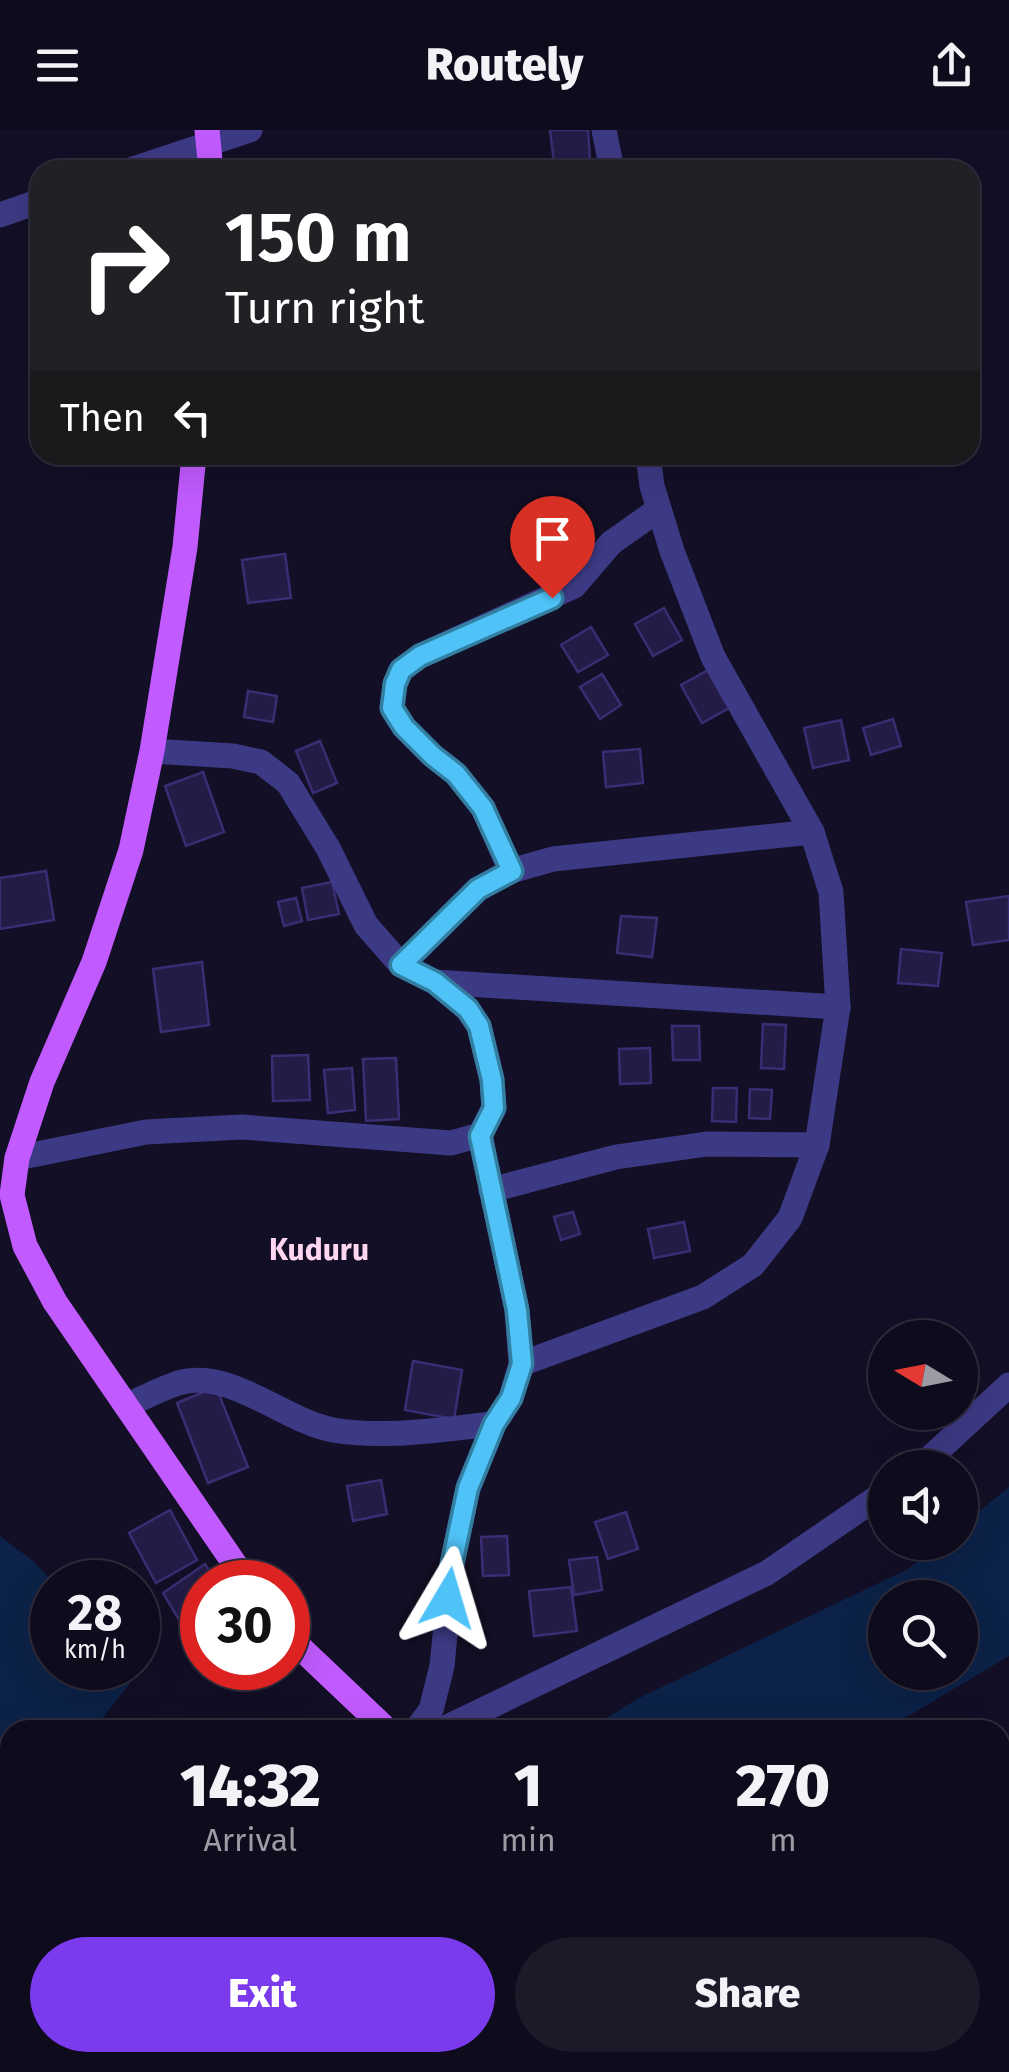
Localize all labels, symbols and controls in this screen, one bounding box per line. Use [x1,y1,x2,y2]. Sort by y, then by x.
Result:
icon: menu [30,38,85,93]
text: Routely [426,38,583,92]
icon: share [924,38,979,93]
text: 150 m [225,196,412,280]
icon: right [60,200,190,330]
text: Turn right [225,281,424,335]
icon: left [165,390,220,445]
text: Then [60,395,145,441]
pin [510,496,595,599]
icon: arrive [525,511,580,566]
district label: Kuduru [269,1232,369,1268]
north arrow [868,1320,978,1430]
map controls [868,1320,978,1690]
button: sound [868,1450,978,1560]
position arrow [396,1546,500,1650]
speed limit sign: 30 [180,1560,310,1690]
button: search [868,1580,978,1690]
text: 28 [68,1583,122,1643]
text: km/h [64,1635,126,1665]
text: 14:32 [180,1750,321,1822]
text: 1 [514,1750,542,1822]
text: 270 [736,1750,830,1822]
text: Arrival [203,1821,297,1859]
text: min [501,1821,556,1859]
text: m [769,1821,797,1859]
button: Exit [30,1937,495,2052]
button: Share [515,1937,980,2052]

